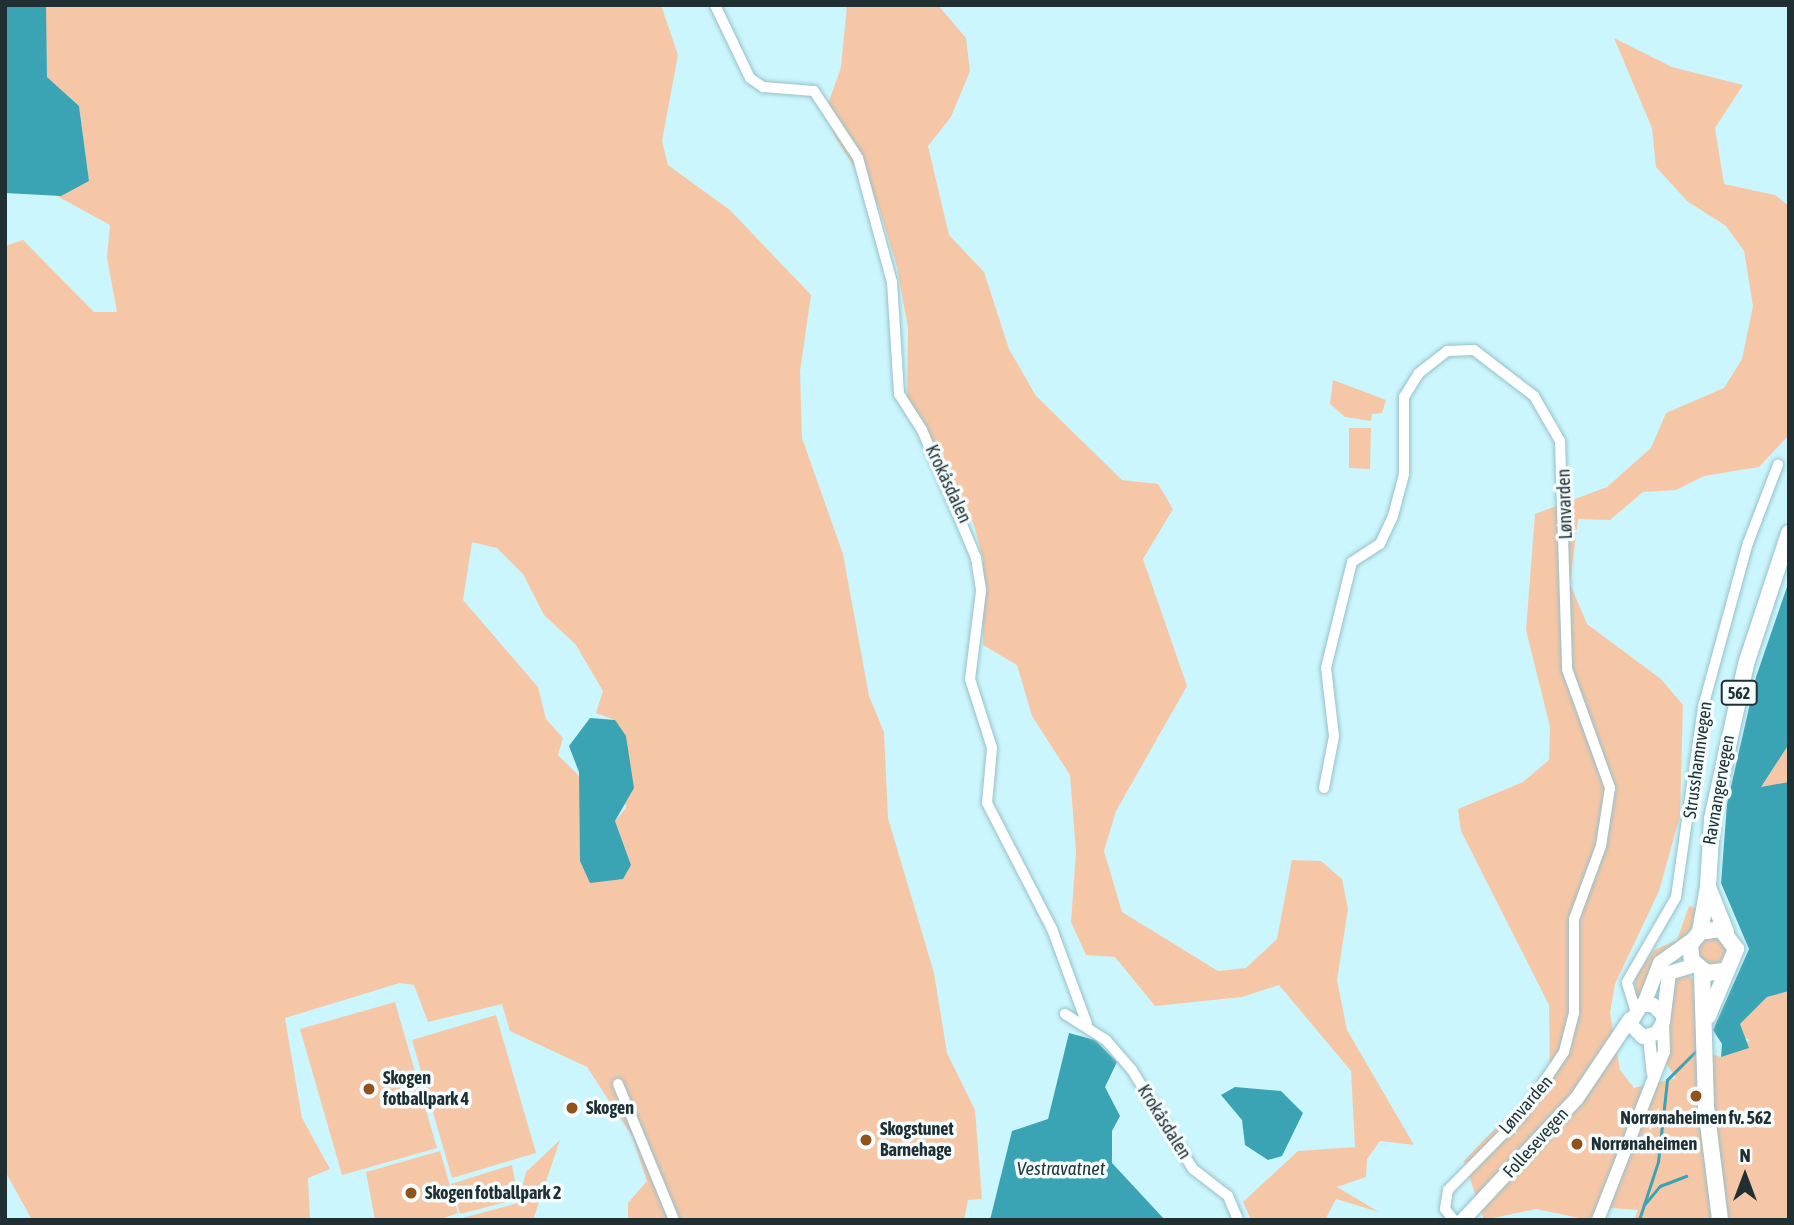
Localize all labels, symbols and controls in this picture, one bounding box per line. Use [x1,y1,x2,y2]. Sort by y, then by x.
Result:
street label: Krokåsdalen [921,442,975,526]
street label: Lønvarden [1553,468,1577,540]
road number: 562 [1720,680,1758,706]
street label: Strusshamnvegen [1679,700,1717,820]
street label: Ravnangervegen [1699,733,1739,847]
place label: Skogen fotballpark 4 [383,1068,469,1110]
street label: Lønvarden [1495,1071,1557,1139]
marker: Skogen fotballpark 4 [361,1081,377,1097]
street label: Krokåsdalen [1133,1081,1195,1163]
marker: Norrønaheimen fv. 562 [1688,1088,1704,1104]
place label: Skogen [586,1097,634,1119]
marker: Skogen [564,1100,580,1116]
street label: Follesevegen [1499,1103,1573,1183]
place label: Norrønaheimen fv. 562 [1620,1107,1772,1129]
place label: Skogstunet Barnehage [880,1119,954,1162]
marker: Skogstunet Barnehage [858,1132,874,1148]
place label: Norrønaheimen [1591,1133,1697,1155]
marker: Norrønaheimen [1569,1136,1585,1152]
north arrow [1710,1141,1780,1211]
text: N [1739,1144,1751,1166]
water label: Vestravatnet [1017,1158,1105,1180]
place label: Skogen fotballpark 2 [425,1182,561,1204]
marker: Skogen fotballpark 2 [403,1185,419,1201]

